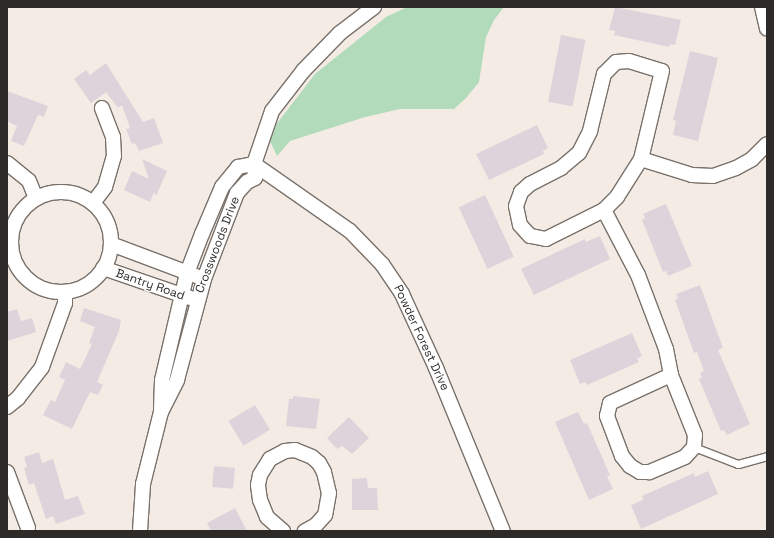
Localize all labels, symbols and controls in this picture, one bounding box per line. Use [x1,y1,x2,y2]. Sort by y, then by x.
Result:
street label: Crosswoods Drive [193,195,243,295]
street label: Bantry Road [114,266,186,304]
street label: Powder Forest Drive [390,283,452,393]

